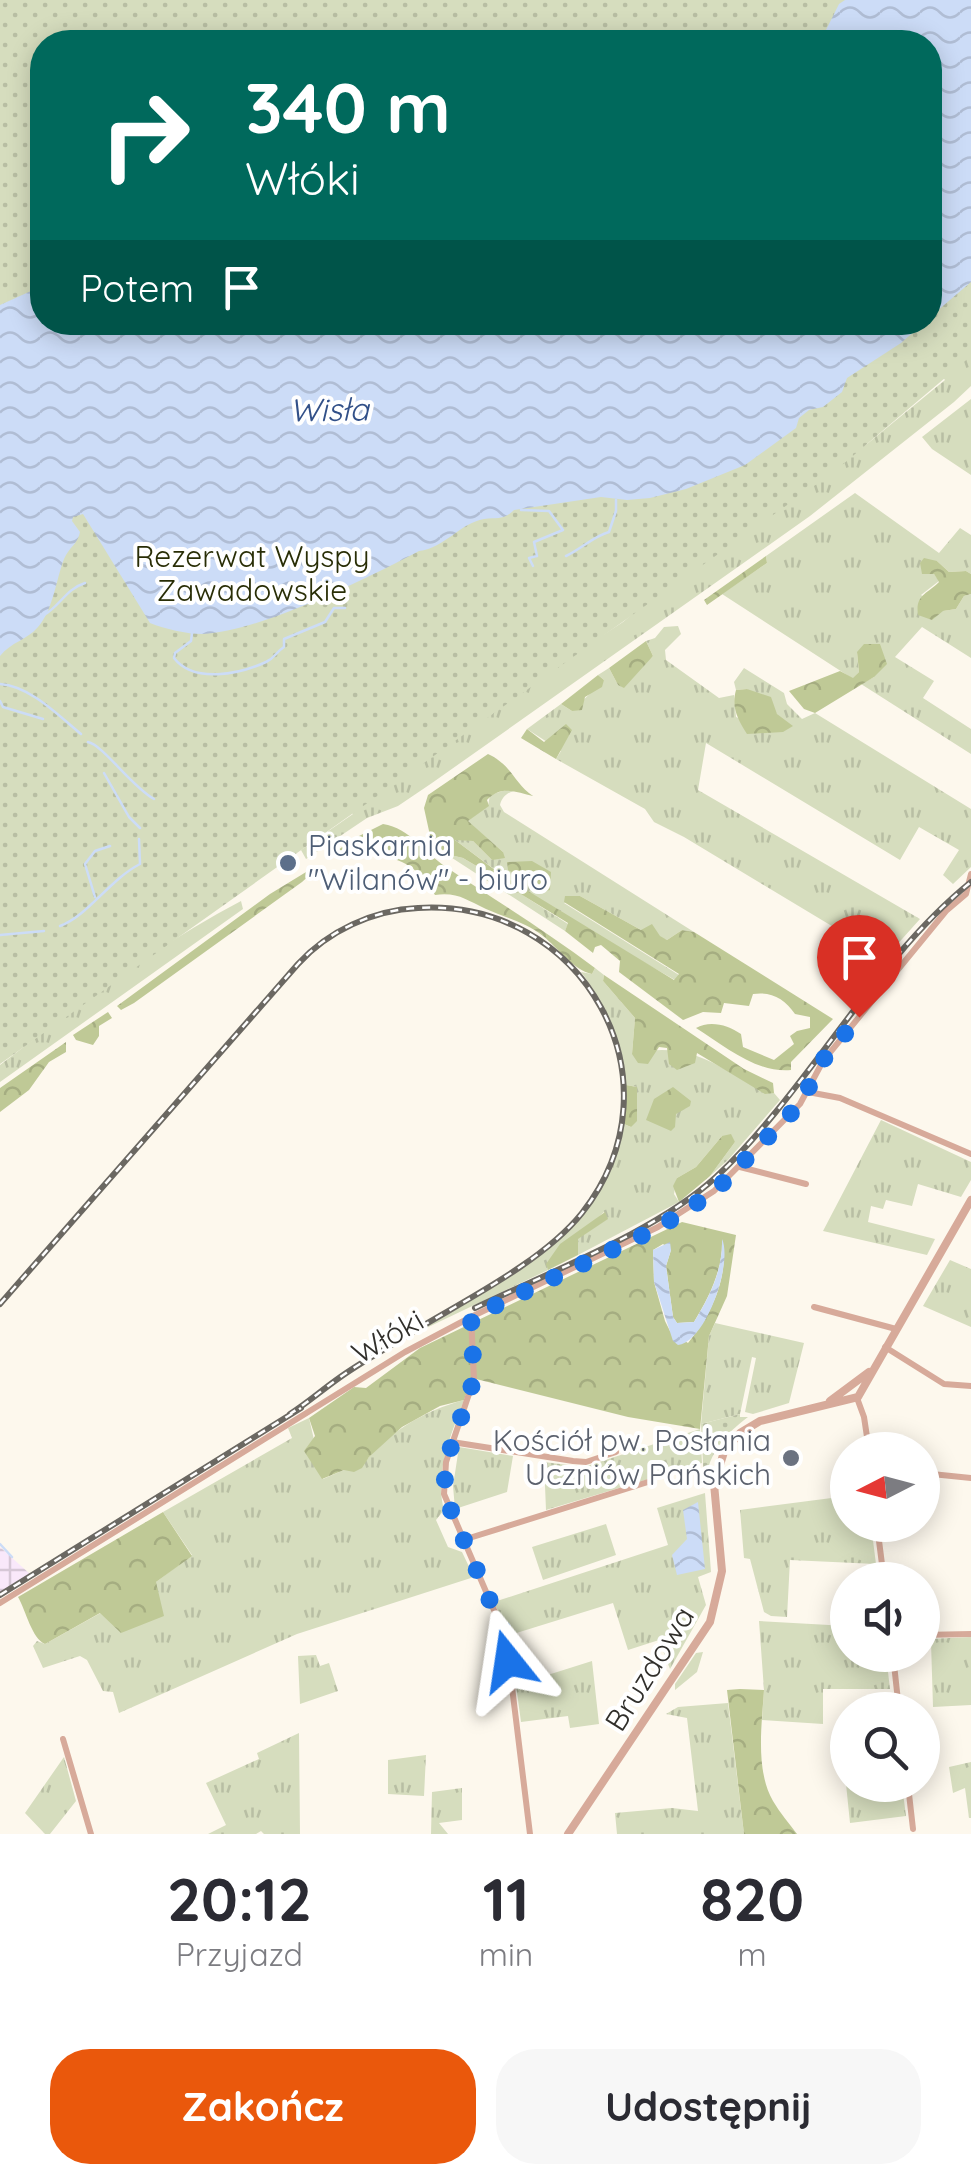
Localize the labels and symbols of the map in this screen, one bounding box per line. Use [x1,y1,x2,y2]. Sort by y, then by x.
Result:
water label: Wisła [289,388,371,430]
park label: Rezerwat Wyspy Zawadowskie [134,537,370,609]
place label: Piaskarnia "Wilanów" - biuro [308,826,548,898]
marker: Piaskarnia "Wilanów" - biuro [277,852,299,874]
pin [817,915,902,1018]
street label: Włóki [345,1301,430,1372]
place label: Kościół pw. Posłania Uczniów Pańskich [493,1421,771,1493]
north arrow [830,1432,940,1542]
marker: Kościół pw. Posłania Uczniów Pańskich [780,1447,802,1469]
street label: Bruzdowa [596,1599,702,1738]
position arrow [456,1609,560,1713]

